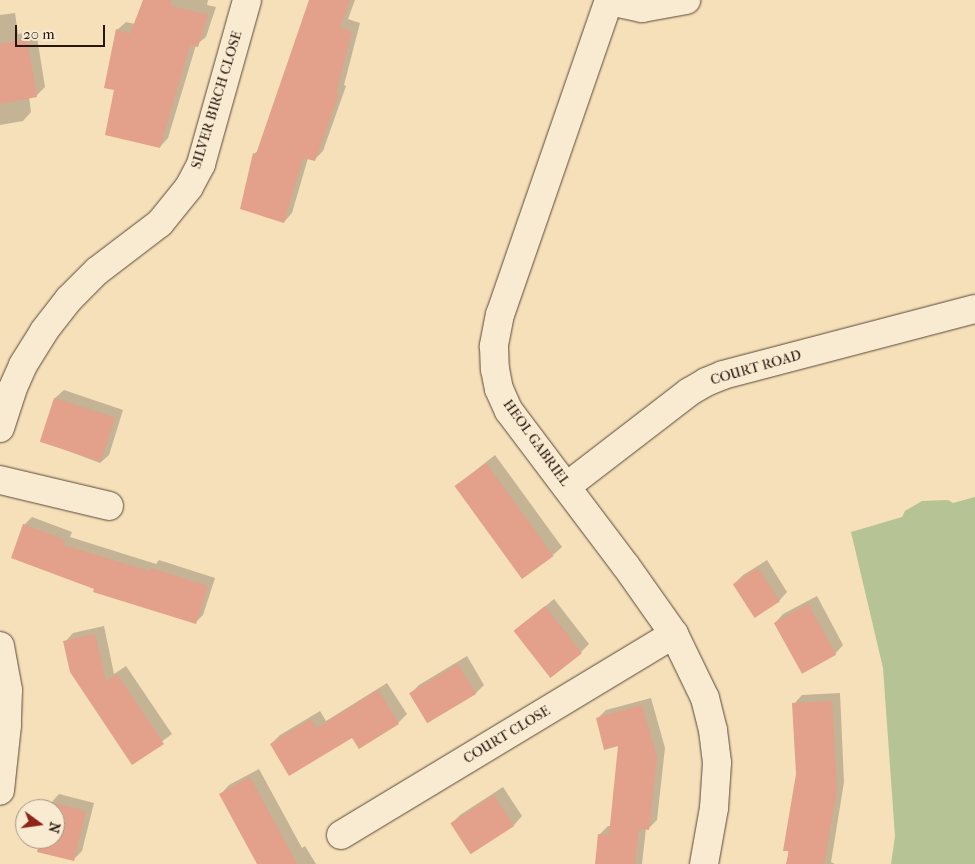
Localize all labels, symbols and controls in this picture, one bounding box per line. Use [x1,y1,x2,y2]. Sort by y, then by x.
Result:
scale bar [18,15,108,47]
text: 20 m [23,25,55,43]
street label: SILVER BIRCH CLOSE [188,29,246,171]
street label: COURT ROAD [709,347,803,389]
street label: HEOL GABRIEL [499,397,573,489]
street label: COURT CLOSE [461,703,553,767]
north arrow [15,799,65,849]
text: N [45,820,64,835]

